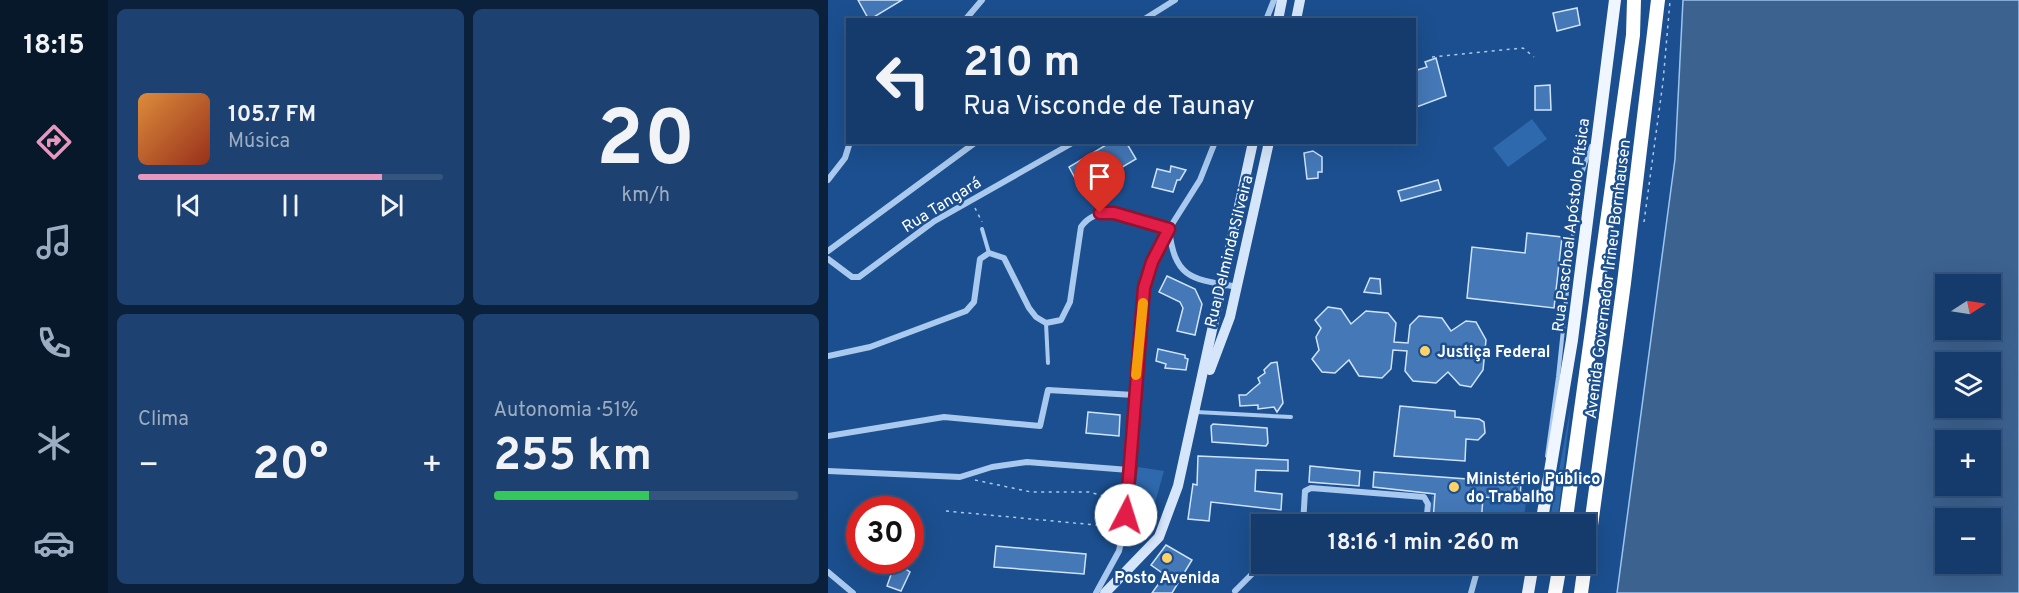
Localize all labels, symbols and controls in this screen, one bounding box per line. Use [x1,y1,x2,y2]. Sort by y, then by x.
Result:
text: 18:15 [23,29,85,63]
text: 210 m [963,38,1080,91]
icon: left [864,42,942,120]
text: Rua Visconde de Taunay [963,90,1255,124]
text: 20 [596,94,695,193]
text: 105.7 FM [228,102,316,129]
street label: Rua Paschoal Apóstolo Pítsica [1549,117,1595,333]
icon: directions [33,121,75,163]
text: Música [228,129,290,155]
street label: Avenida Governador Irineu Bornhausen [1582,138,1636,420]
pin [1074,151,1125,213]
icon: arrive [1083,160,1116,193]
street label: Rua Tangará [899,173,985,238]
street label: Rua Delminda Silveira [1201,173,1259,330]
text: km/h [621,183,670,209]
icon: previous [172,189,205,222]
icon: pause [274,189,307,222]
icon: next [375,189,408,222]
icon: music [33,221,75,263]
north arrow [1935,274,2001,340]
map controls [1935,274,2001,574]
icon: phone [33,322,75,364]
place label: Justiça Federal [1437,343,1550,363]
marker: Justiça Federal [1418,344,1432,358]
button: layers [1935,352,2001,418]
text: Autonomia · 51% [494,398,639,424]
text: Clima [138,407,189,433]
icon: climate [33,422,75,464]
text: 255 km [494,429,652,486]
button: + [1935,430,2001,496]
text: 20° [252,438,328,495]
text: − [138,446,159,488]
text: + [421,446,442,488]
place label: Ministério Público do Trabalho [1466,470,1600,508]
marker: Ministério Público do Trabalho [1447,480,1461,494]
position arrow [1094,483,1158,547]
speed limit sign: 30 [846,496,924,574]
button: − [1935,508,2001,574]
icon: car [33,522,75,564]
text: 18:16 · 1 min · 260 m [1328,530,1519,557]
marker: Posto Avenida [1160,551,1174,565]
place label: Posto Avenida [1114,569,1220,589]

